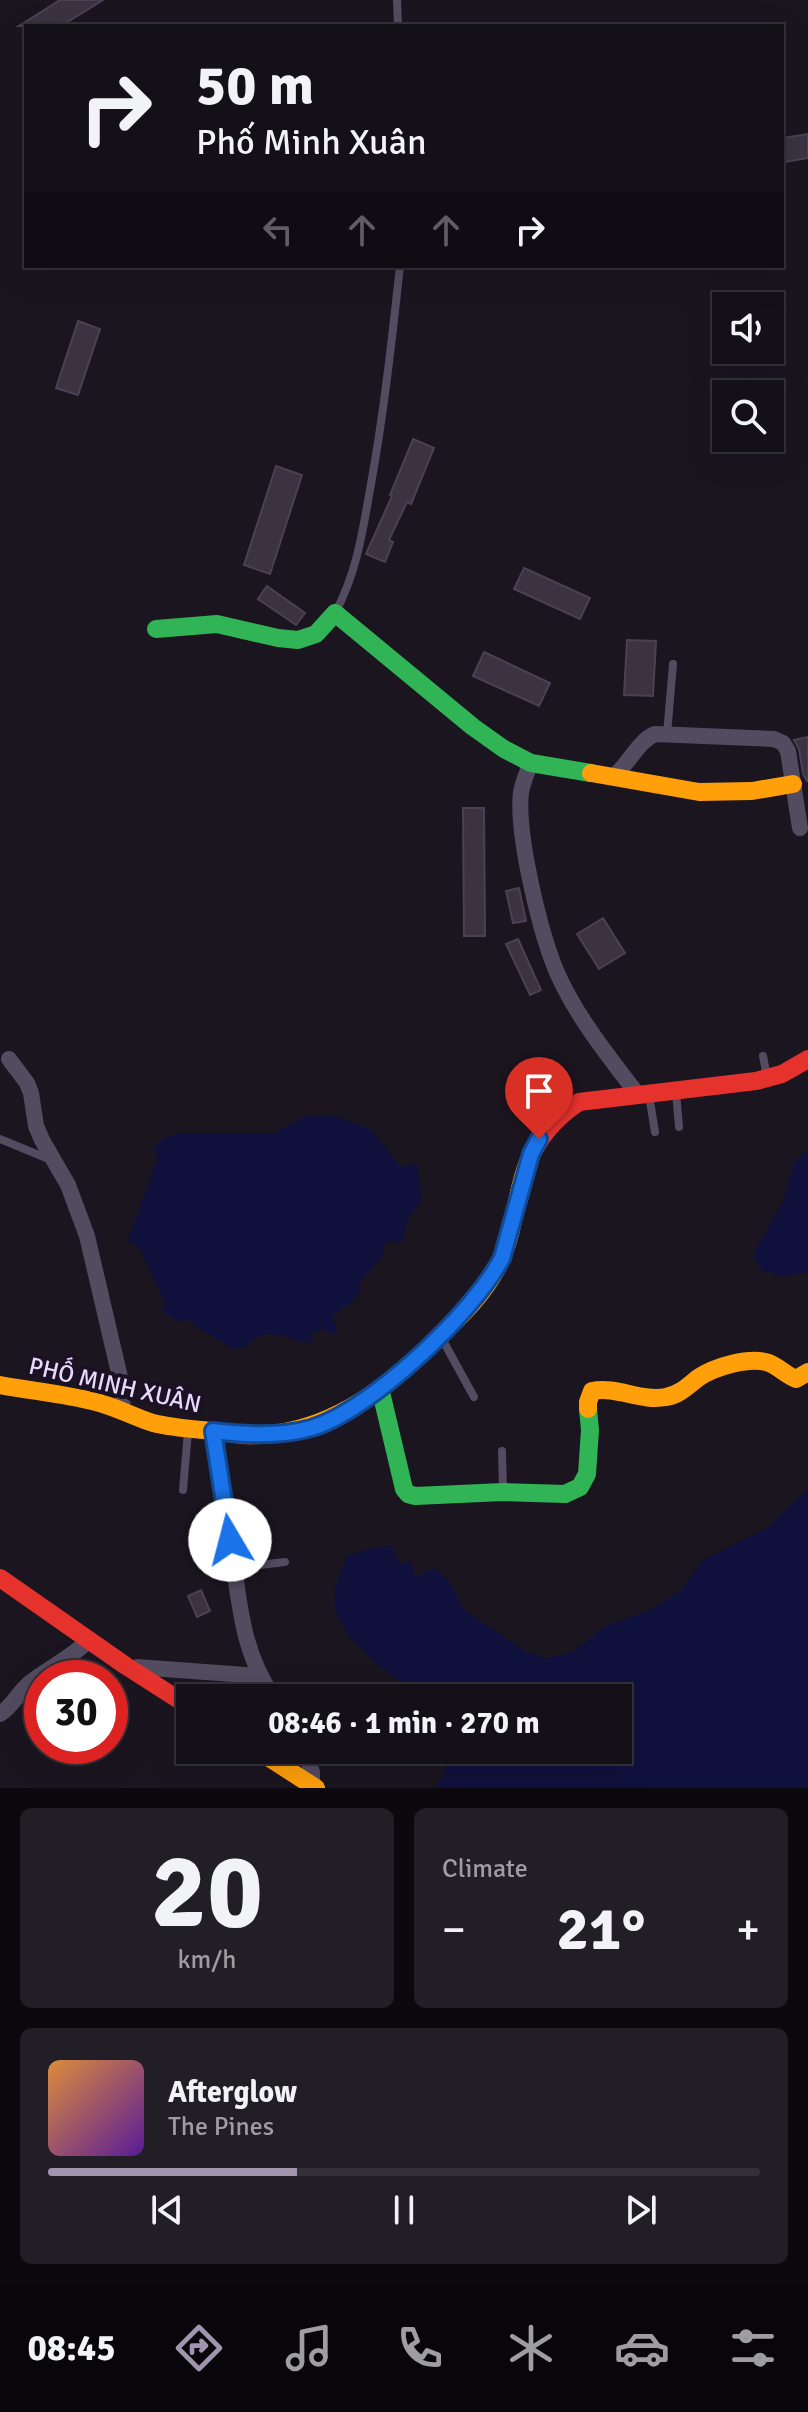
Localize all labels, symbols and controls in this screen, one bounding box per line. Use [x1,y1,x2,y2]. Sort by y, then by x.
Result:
text: 50 m [196,51,314,120]
icon: right [64,56,168,160]
text: Phố Minh Xuân [196,120,427,165]
icon: left [256,208,300,252]
icon: ahead [340,208,384,252]
icon: ahead [424,208,468,252]
icon: right [508,208,552,252]
map controls [712,292,784,452]
button: sound [712,292,784,364]
button: search [712,380,784,452]
pin [505,1057,573,1139]
icon: arrive [517,1069,561,1113]
street label: PHỐ MINH XUÂN [26,1348,205,1419]
position arrow [188,1498,272,1582]
speed limit sign: 30 [24,1660,128,1764]
text: 08:46 · 1 min · 270 m [268,1705,540,1742]
text: 20 [151,1828,263,1956]
text: Climate [442,1853,528,1885]
text: 21° [557,1893,645,1967]
text: − [442,1903,466,1957]
text: + [736,1903,760,1957]
text: km/h [178,1944,236,1976]
text: Afterglow [168,2074,297,2111]
text: The Pines [168,2111,274,2143]
icon: previous [145,2188,189,2232]
icon: pause [382,2188,426,2232]
icon: next [619,2188,663,2232]
icon: directions [171,2320,227,2376]
icon: music [281,2320,337,2376]
icon: phone [392,2320,448,2376]
icon: climate [503,2320,559,2376]
icon: car [614,2320,670,2376]
icon: filters [725,2320,781,2376]
text: 08:45 [27,2326,116,2371]

